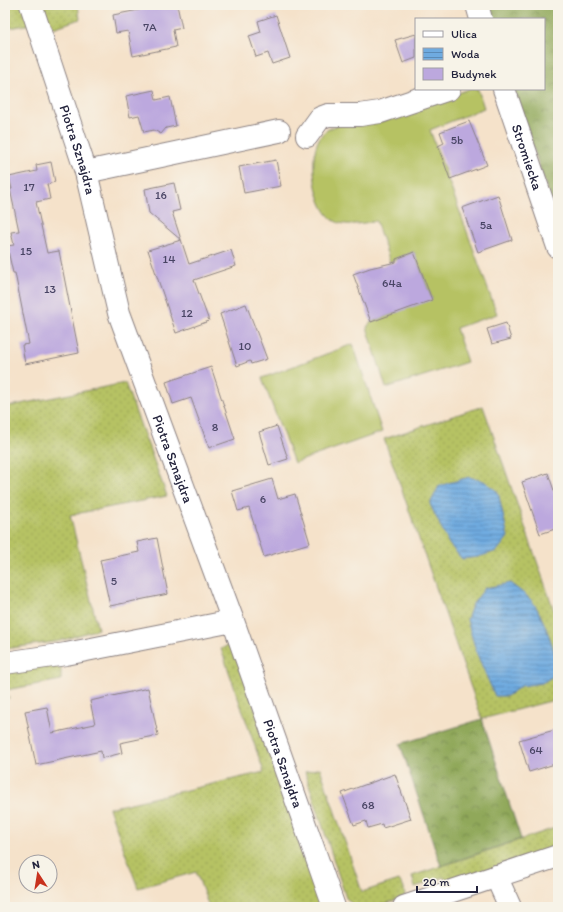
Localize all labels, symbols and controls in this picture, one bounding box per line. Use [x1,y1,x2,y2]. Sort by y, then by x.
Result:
legend [415,18,545,90]
house number: 7A [143,20,157,34]
text: Ulica [451,27,477,41]
text: Woda [451,47,480,61]
text: Budynek [451,67,497,81]
street label: Piotra Sznajdra [55,103,99,196]
street label: Stromiecka [508,122,546,193]
house number: 5b [451,133,463,147]
house number: 17 [23,180,35,194]
house number: 16 [155,188,167,202]
house number: 5a [480,218,493,232]
house number: 15 [20,244,32,258]
house number: 14 [163,252,175,266]
house number: 64a [382,276,403,290]
house number: 13 [44,282,57,296]
house number: 12 [181,306,194,320]
house number: 10 [239,339,251,353]
street label: Piotra Sznajdra [148,412,197,505]
house number: 8 [212,420,219,434]
house number: 6 [260,492,266,506]
house number: 5 [111,574,117,588]
street label: Piotra Sznajdra [259,717,306,810]
house number: 64 [529,743,543,757]
house number: 68 [362,798,375,812]
north arrow [18,854,58,894]
text: N [31,858,41,872]
scale bar [417,868,477,894]
text: 20 m [423,875,450,889]

